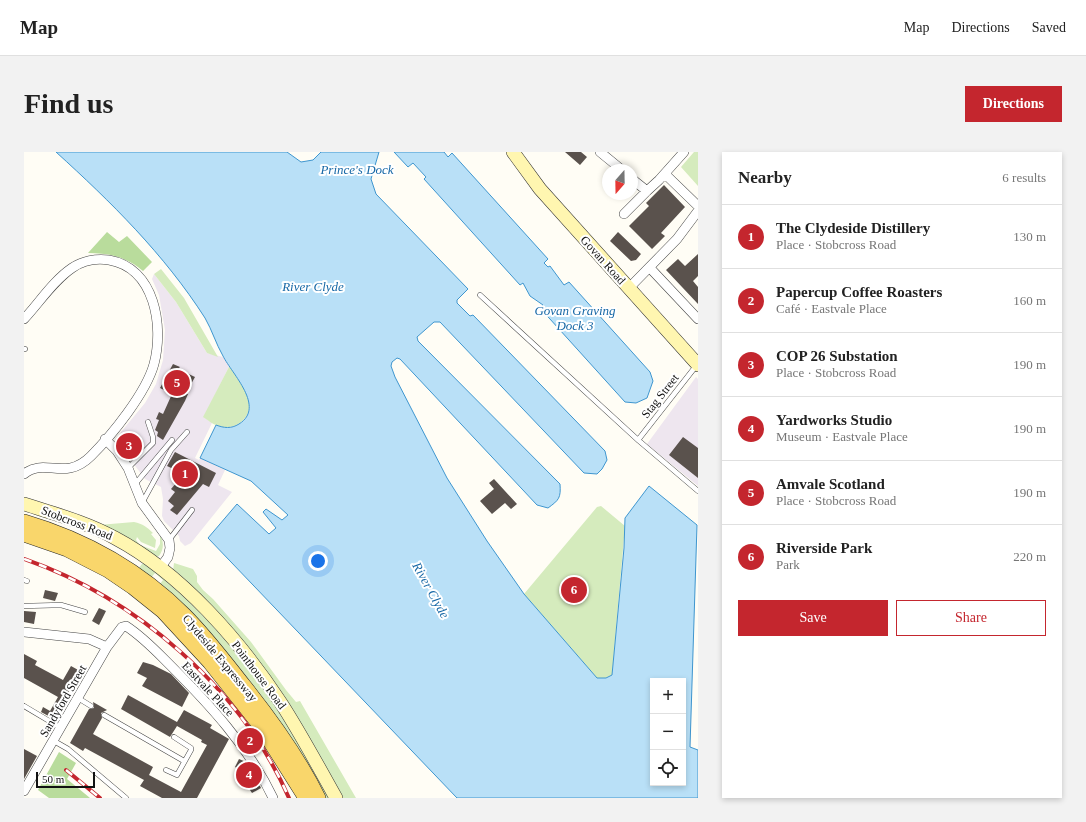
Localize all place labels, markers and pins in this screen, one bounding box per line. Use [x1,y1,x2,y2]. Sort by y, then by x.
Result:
pin: 5 [164,368,190,398]
pin: 3 [116,431,142,461]
pin: 1 [172,459,198,489]
pin: 6 [561,575,587,605]
pin: 2 [237,726,263,756]
pin: 4 [236,760,262,790]

